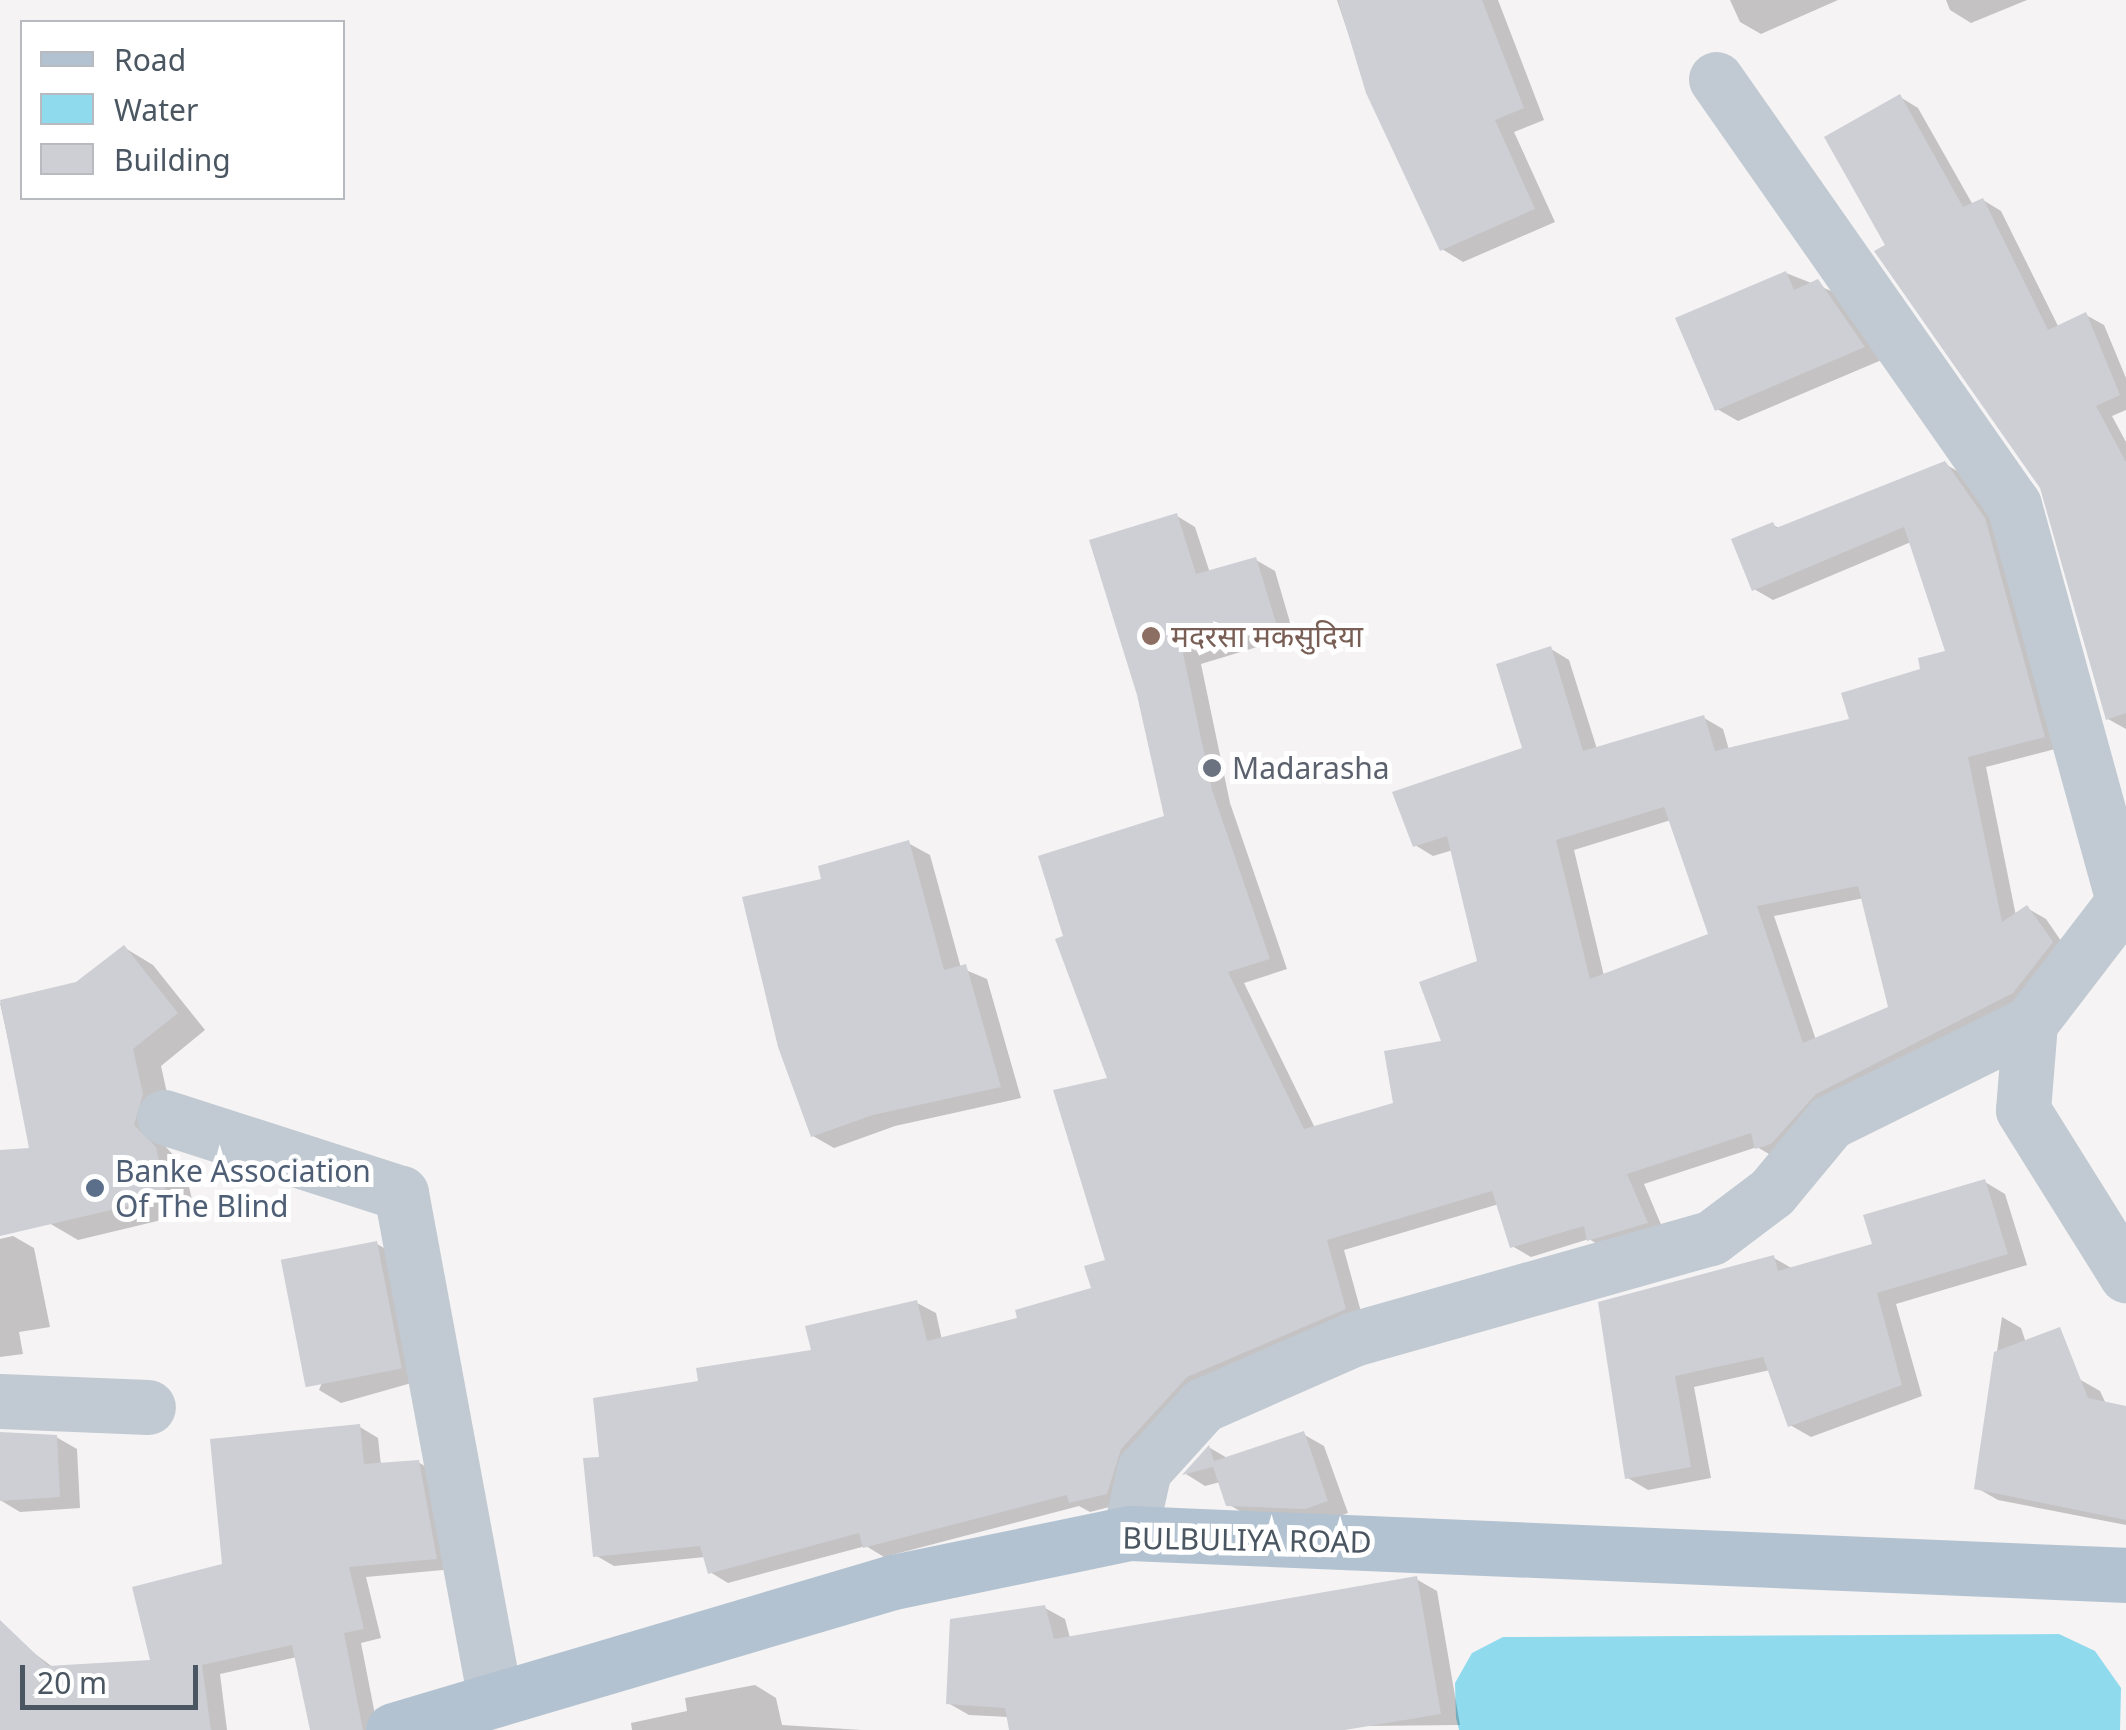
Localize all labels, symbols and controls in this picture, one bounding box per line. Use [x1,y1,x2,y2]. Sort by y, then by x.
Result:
legend [20,20,345,200]
text: Road [114,39,186,80]
text: Water [114,89,198,130]
text: Building [114,139,231,180]
place label: मदरसा मकसुदिया [1171,618,1363,654]
marker: मदरसा मकसुदिया [1140,625,1162,647]
place label: Madarasha [1232,750,1390,786]
marker: Madarasha [1201,757,1223,779]
place label: Banke Association Of The Blind [115,1153,371,1224]
marker: Banke Association Of The Blind [84,1177,106,1199]
street label: BULBULIYA ROAD [1122,1520,1372,1560]
scale bar [25,1645,202,1707]
text: 20 m [37,1662,107,1703]

